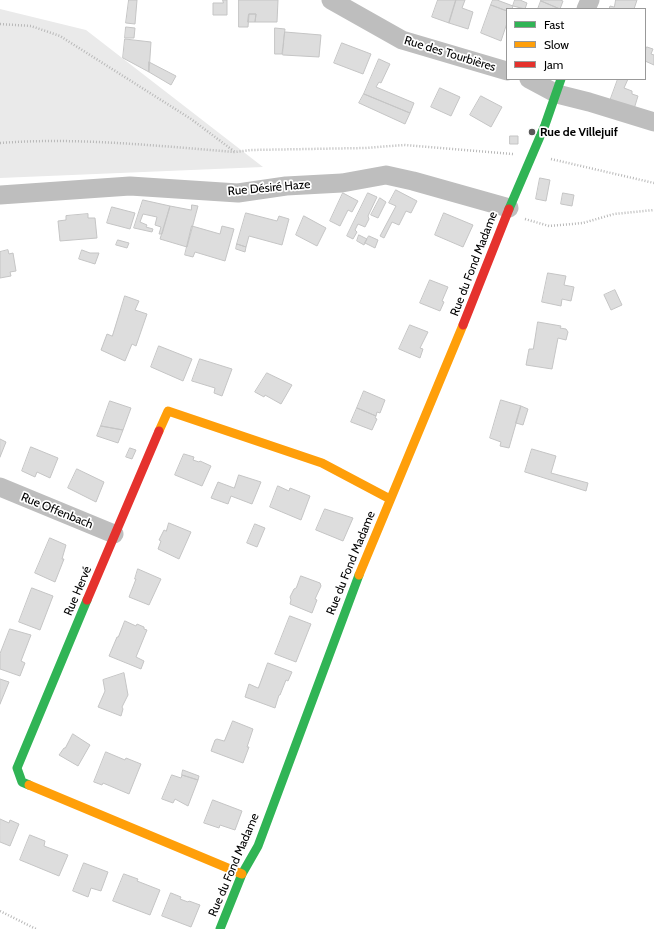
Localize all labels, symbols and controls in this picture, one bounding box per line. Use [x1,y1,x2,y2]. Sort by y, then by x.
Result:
legend [506,8,646,80]
text: Fast [544,17,564,32]
street label: Rue des Tourbières [403,33,497,75]
text: Slow [544,37,569,52]
text: Jam [544,57,563,72]
place label: Rue de Villejuif [540,125,618,139]
marker: Rue de Villejuif [527,127,537,137]
street label: Rue Désiré Haze [227,177,311,199]
street label: Rue du Fond Madame [447,210,501,318]
street label: Rue Offenbach [19,490,95,532]
street label: Rue du Fond Madame [324,509,378,617]
street label: Rue Hervé [61,564,95,618]
street label: Rue du Fond Madame [206,811,262,919]

